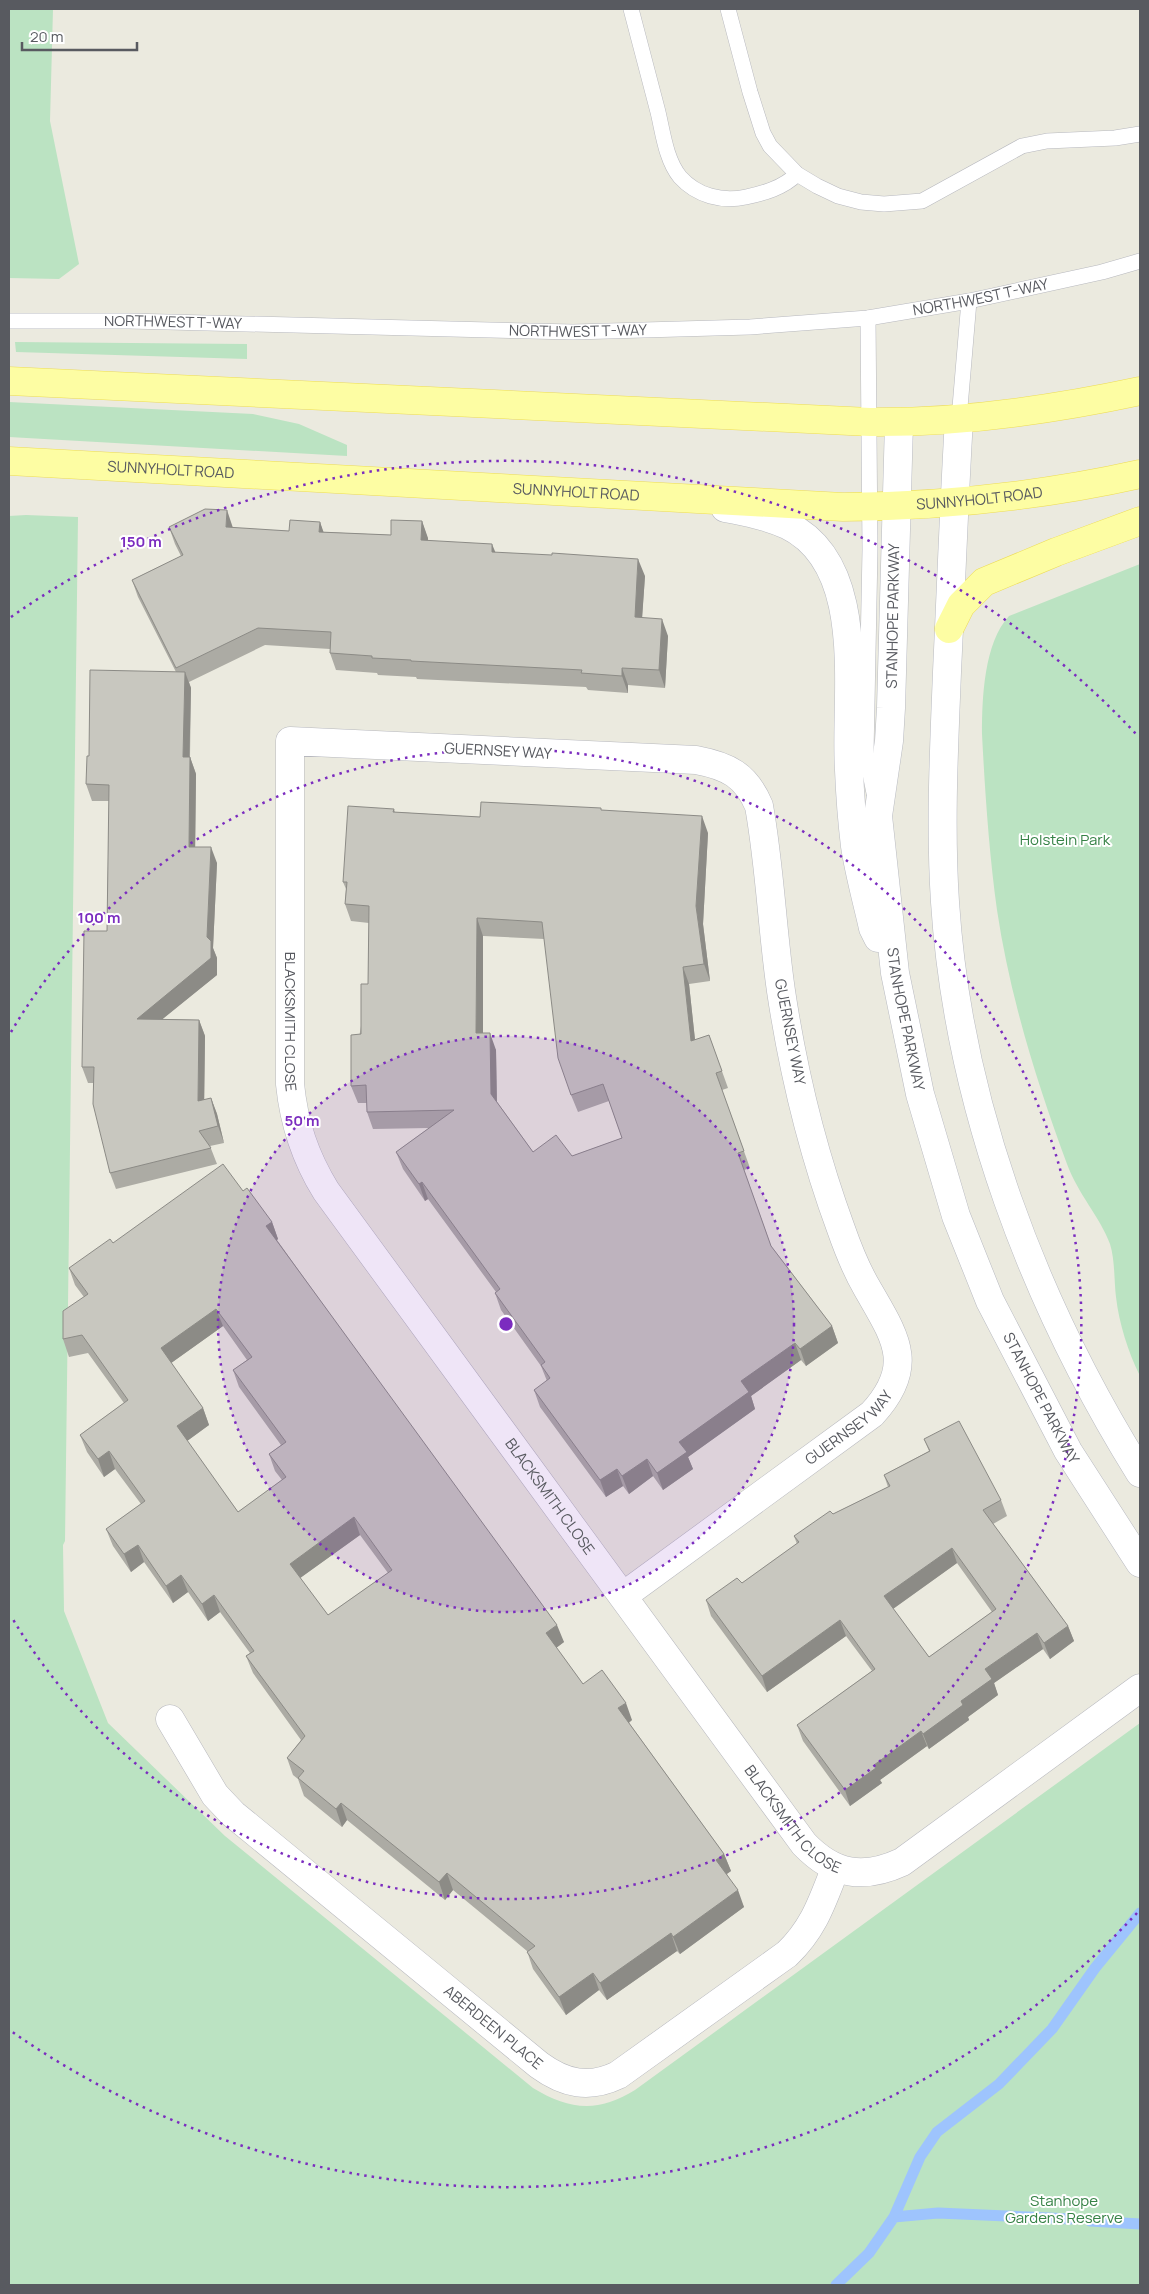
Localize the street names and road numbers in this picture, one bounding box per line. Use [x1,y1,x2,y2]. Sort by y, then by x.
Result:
street label: NORTHWEST T-WAY [911,273,1051,320]
street label: NORTHWEST T-WAY [104,310,243,334]
street label: NORTHWEST T-WAY [509,319,648,342]
street label: SUNNYHOLT ROAD [107,455,235,483]
street label: SUNNYHOLT ROAD [512,478,640,506]
street label: SUNNYHOLT ROAD [915,481,1044,515]
street label: STANHOPE PARKWAY [881,542,904,689]
street label: GUERNSEY WAY [444,737,553,764]
street label: STANHOPE PARKWAY [882,946,930,1093]
street label: BLACKSMITH CLOSE [280,952,302,1093]
street label: GUERNSEY WAY [770,977,811,1087]
street label: STANHOPE PARKWAY [998,1329,1085,1468]
street label: GUERNSEY WAY [801,1386,897,1470]
street label: BLACKSMITH CLOSE [500,1434,600,1559]
street label: BLACKSMITH CLOSE [740,1761,844,1878]
street label: ABERDEEN PLACE [439,1980,547,2074]

